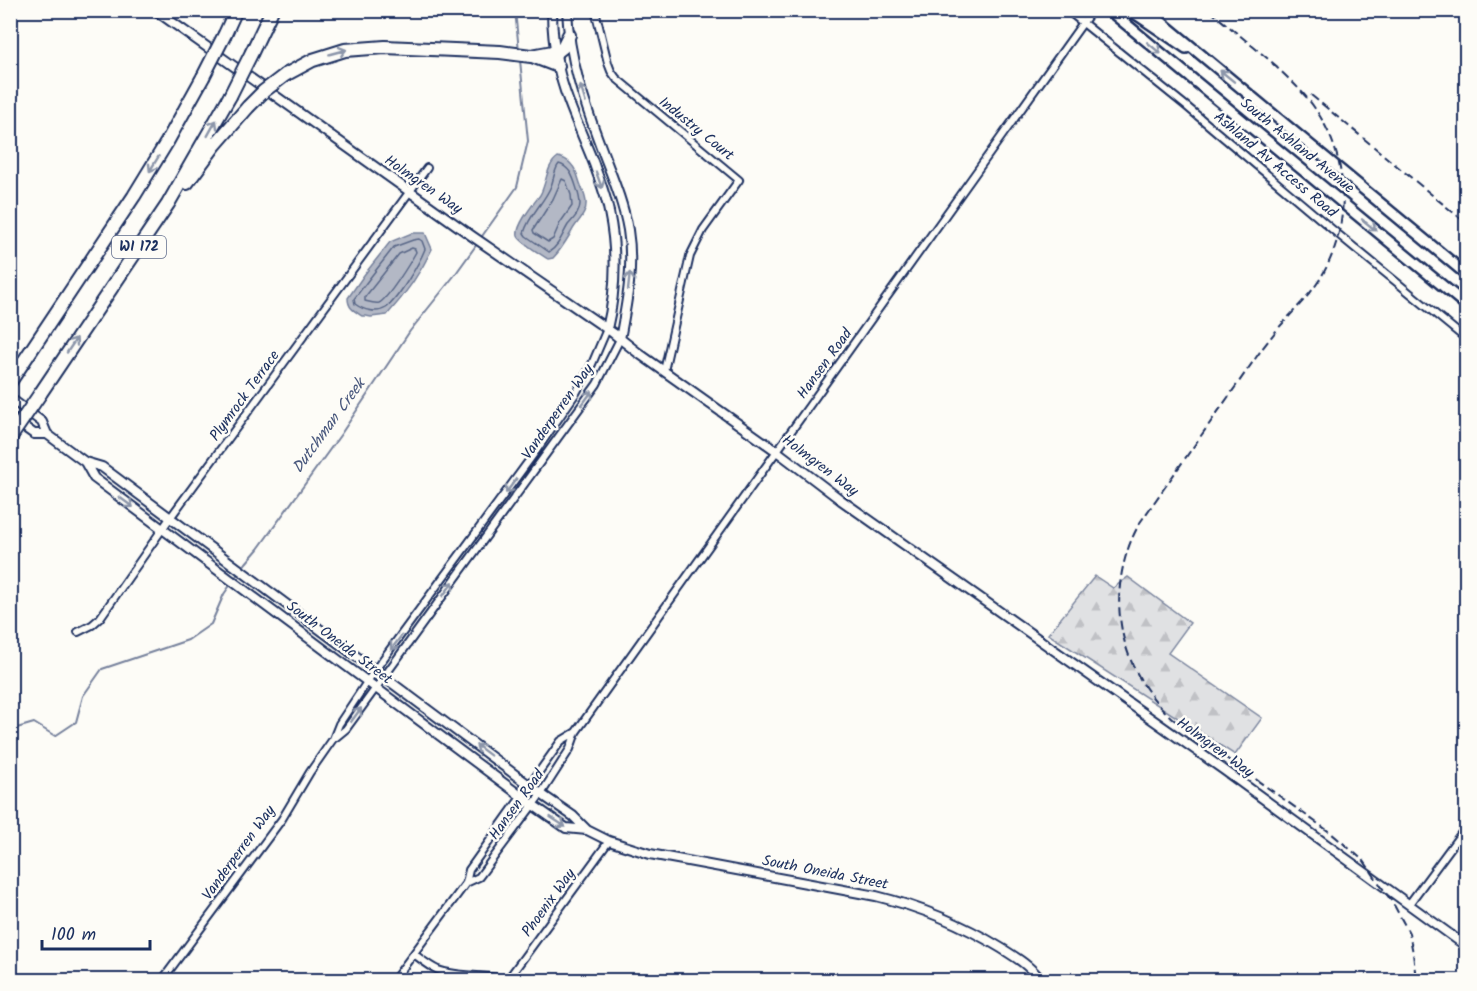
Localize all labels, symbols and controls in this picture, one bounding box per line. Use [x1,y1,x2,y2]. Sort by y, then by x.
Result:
one-way arrow [1146,41,1162,54]
one-way arrow [328,46,347,57]
one-way arrow [1219,70,1235,83]
one-way arrow [577,85,588,104]
street label: Industry Court [653,91,739,167]
street label: South Ashland Avenue [1234,92,1360,200]
street label: Ashland Av Access Road [1208,106,1343,224]
one-way arrow [206,120,218,137]
street label: Holmgren Way [379,149,468,222]
one-way arrow [147,155,159,172]
one-way arrow [595,170,606,189]
one-way arrow [1361,219,1377,232]
road number: WI 172 [112,236,166,258]
one-way arrow [624,271,635,291]
street label: Hansen Road [791,323,859,404]
one-way arrow [66,337,79,354]
street label: Plymrock Terrace [204,345,286,447]
street label: Vanderperren Way [516,358,601,465]
water label: Dutchman Creek [286,371,373,479]
one-way arrow [581,390,593,406]
street label: Holmgren Way [776,429,864,504]
one-way arrow [505,477,517,493]
one-way arrow [118,495,134,508]
one-way arrow [441,582,454,598]
street label: South Oneida Street [281,595,397,691]
one-way arrow [389,635,402,651]
one-way arrow [350,707,363,723]
street label: Holmgren Way [1171,712,1260,785]
one-way arrow [475,744,491,757]
street label: Hansen Road [483,764,551,845]
street label: Vanderperren Way [196,800,282,906]
one-way arrow [550,816,566,828]
street label: South Oneida Street [760,849,890,897]
street label: Phoenix Way [516,863,583,942]
scale bar [42,913,150,951]
text: 100 m [51,921,96,950]

